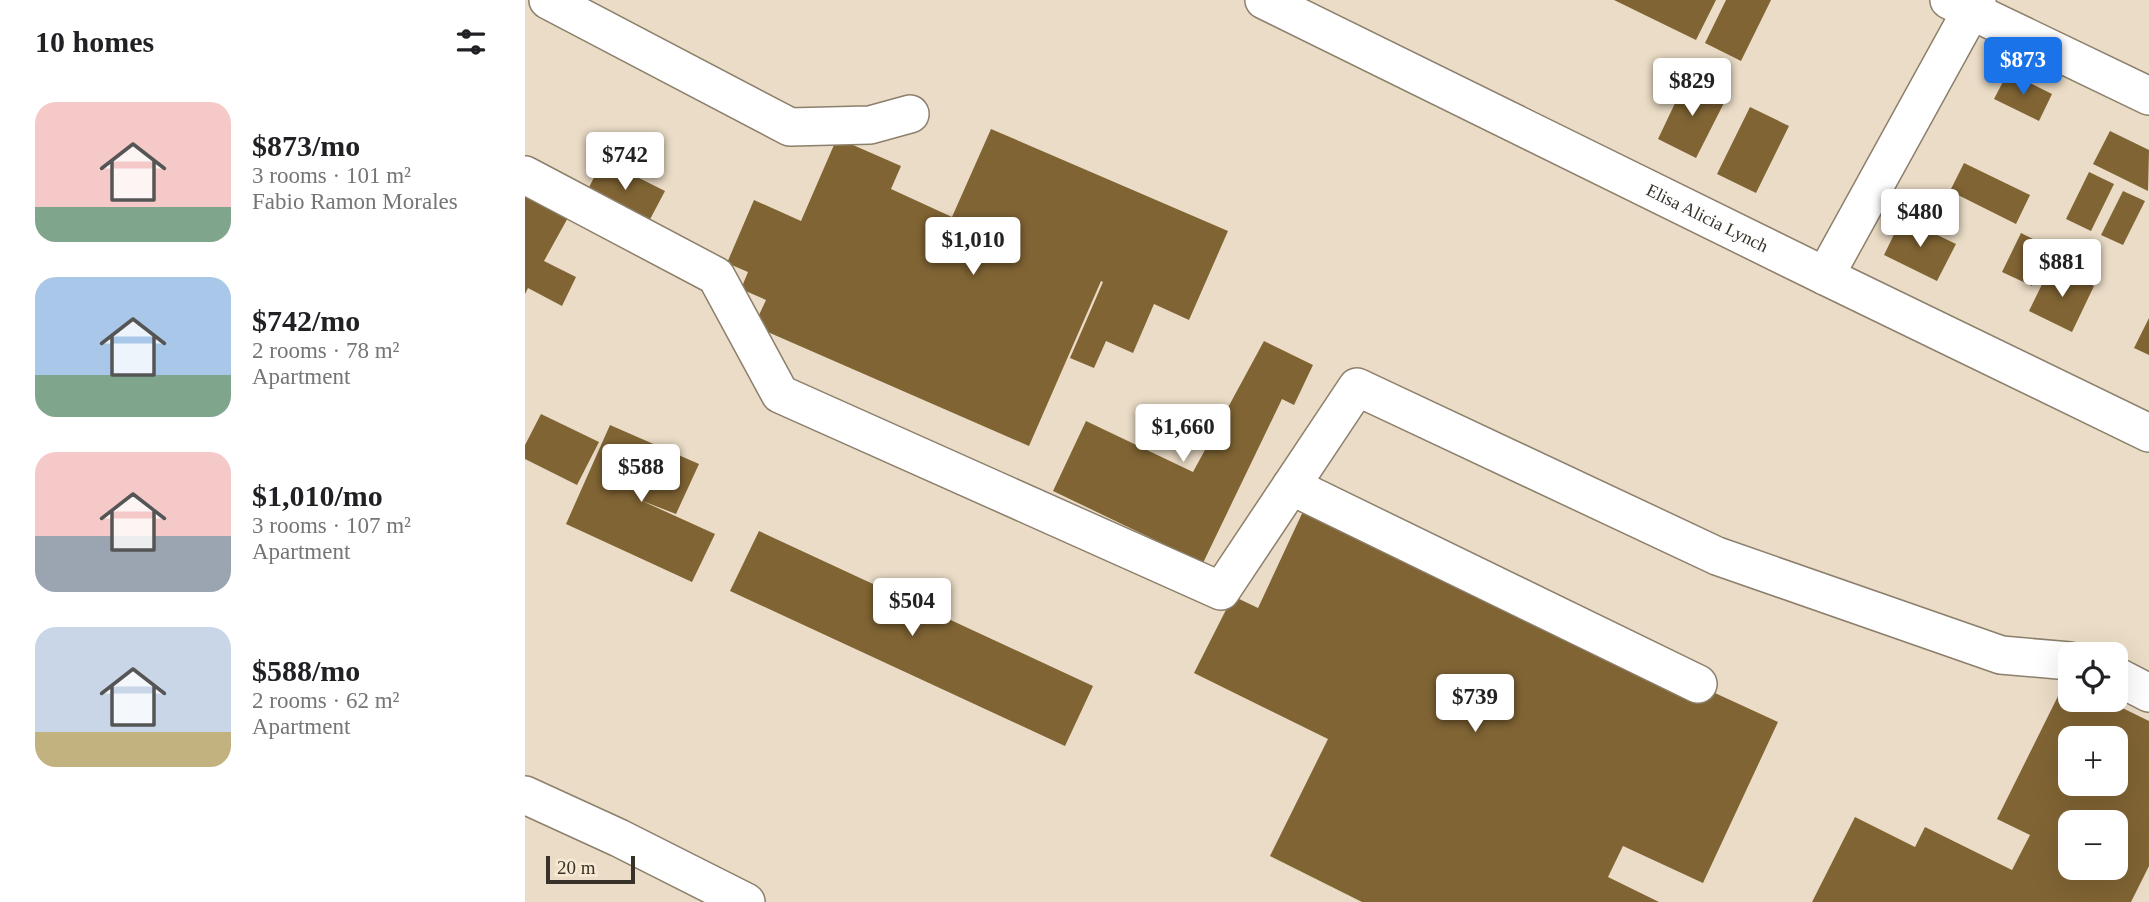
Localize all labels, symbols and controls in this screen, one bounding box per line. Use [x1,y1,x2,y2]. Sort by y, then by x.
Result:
icon: filters [452,23,490,61]
text: 10 homes [35,25,154,58]
pin: $873 [1982,38,2064,97]
text: $873 [2000,47,2046,72]
pin: $829 [1651,58,1733,118]
text: $829 [1669,68,1715,93]
text: $873/mo [252,129,360,162]
icon: home [91,130,175,214]
pin: $742 [584,132,666,192]
text: $742 [602,142,648,167]
text: 3 rooms · 101 m² [252,163,411,188]
street label: Elisa Alicia Lynch [1643,180,1771,256]
text: Fabio Ramon Morales [252,189,458,214]
pin: $480 [1879,190,1961,249]
text: $480 [1897,199,1943,224]
pin: $1,010 [916,218,1030,277]
text: $1,010 [941,227,1005,252]
pin: $881 [2021,240,2103,299]
text: $881 [2039,249,2085,274]
text: $742/mo [252,304,360,337]
icon: home [91,305,175,389]
text: 2 rooms · 78 m² [252,338,399,363]
text: Apartment [252,364,350,389]
pin: $1,660 [1126,405,1240,464]
text: $1,660 [1151,414,1215,439]
pin: $588 [600,444,682,504]
text: $588 [618,454,664,479]
text: $1,010/mo [252,479,383,512]
icon: home [91,480,175,564]
text: 3 rooms · 107 m² [252,513,411,538]
text: Apartment [252,539,350,564]
pin: $504 [871,578,953,638]
text: $504 [889,588,935,613]
map controls [2058,642,2128,880]
button: locate [2058,642,2128,712]
text: $588/mo [252,654,360,687]
icon: home [91,655,175,739]
pin: $739 [1434,674,1516,734]
text: $739 [1452,684,1498,709]
text: 2 rooms · 62 m² [252,688,399,713]
text: Apartment [252,714,350,739]
button: + [2058,726,2128,796]
button: − [2058,810,2128,880]
scale bar [546,853,635,885]
text: 20 m [557,857,596,878]

